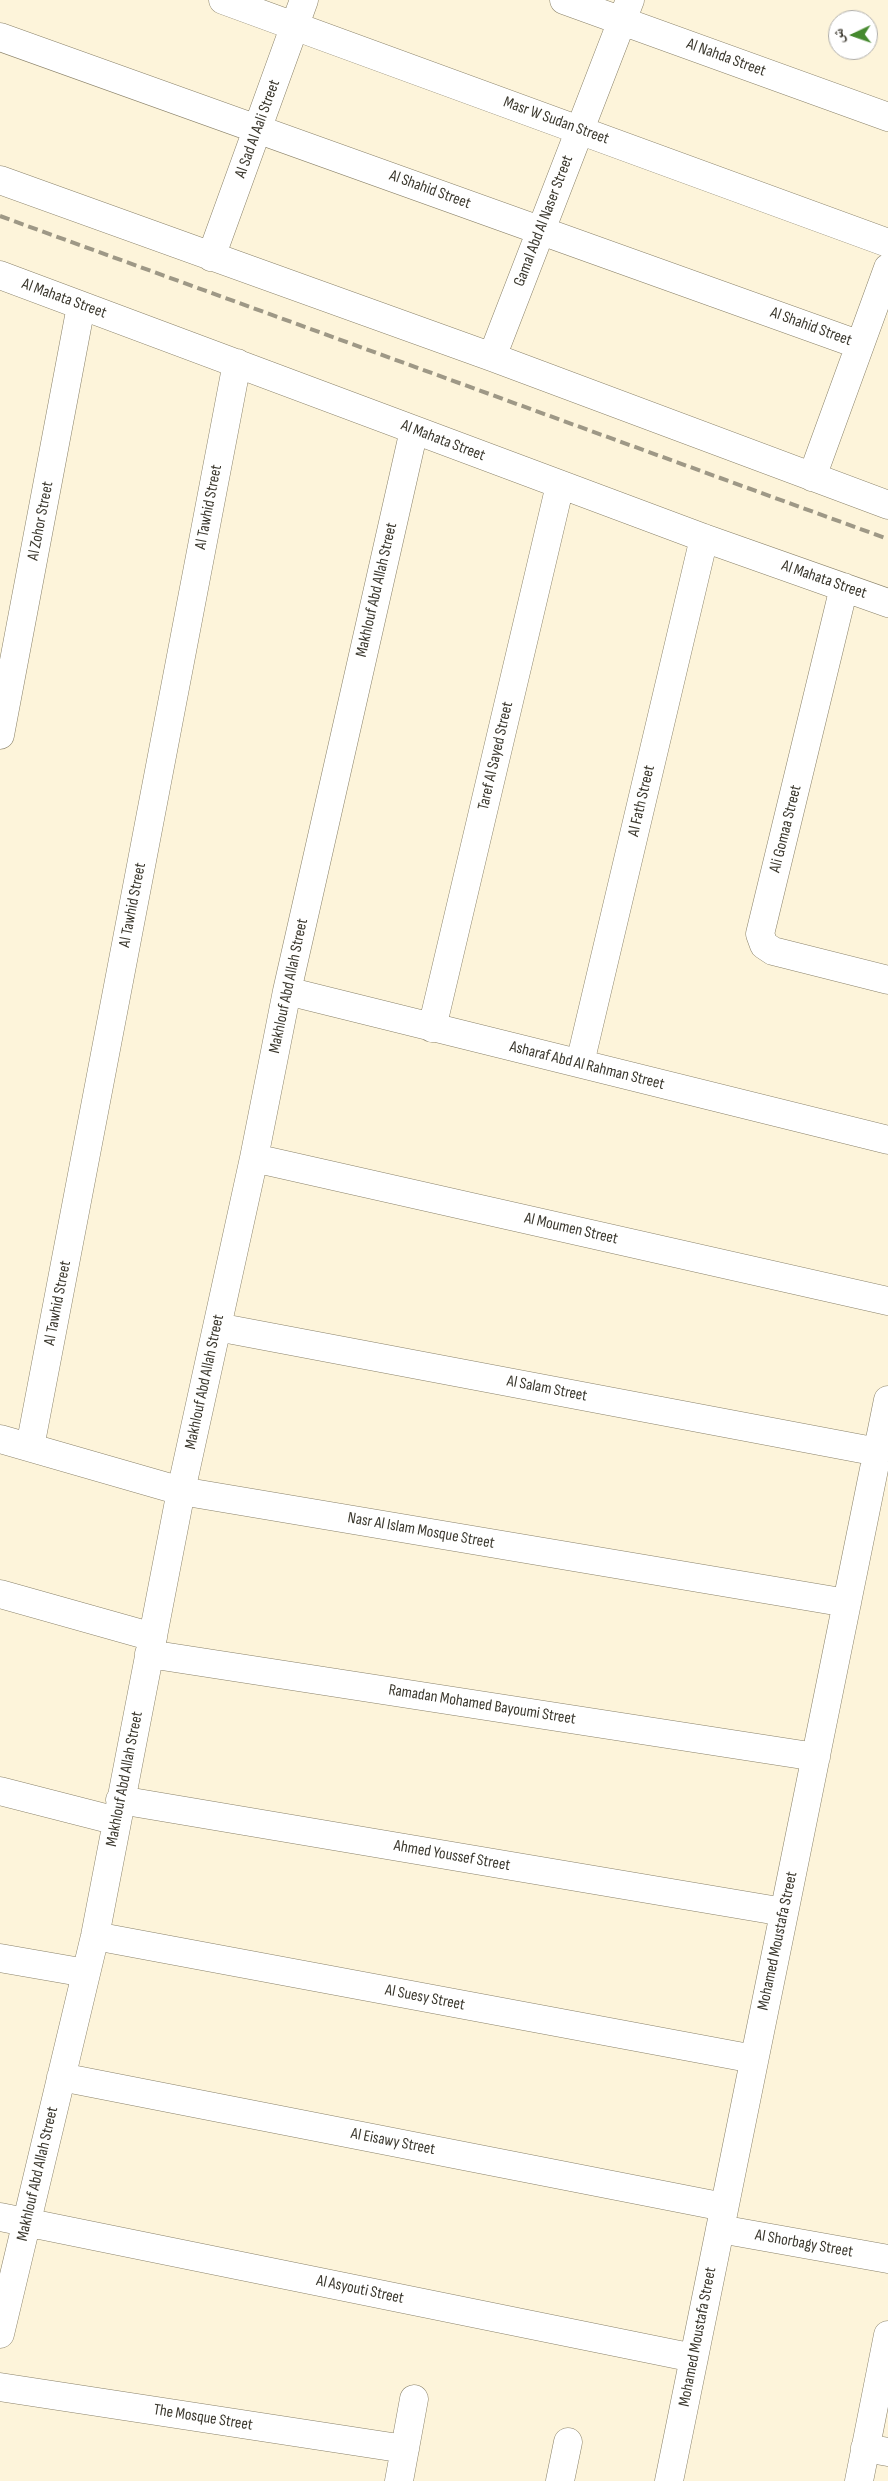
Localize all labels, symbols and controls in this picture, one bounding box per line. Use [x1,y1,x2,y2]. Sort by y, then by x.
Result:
north arrow [828,10,878,60]
text: ش [830,28,847,44]
street label: Al Nahda Street [684,35,768,81]
street label: Al Sad Al Aali Street [231,77,285,181]
street label: Masr W Sudan Street [501,93,611,149]
street label: Gamal Abd Al Naser Street [510,153,578,289]
street label: Al Shahid Street [387,166,473,214]
street label: Al Mahata Street [19,275,109,323]
street label: Al Shahid Street [768,303,854,351]
street label: Al Mahata Street [398,416,488,466]
street label: Al Tawhid Street [191,463,227,551]
street label: Al Zohor Street [24,480,58,562]
street label: Makhlouf Abd Allah Street [352,521,402,659]
street label: Al Mahata Street [779,557,869,603]
street label: Taref Al Sayed Street [474,700,518,812]
street label: Al Fath Street [624,763,660,839]
street label: Ali Gomaa Street [766,783,806,875]
street label: Al Tawhid Street [115,861,151,949]
street label: Makhlouf Abd Allah Street [265,917,313,1055]
street label: Asharaf Abd Al Rahman Street [508,1038,666,1094]
street label: Al Moumen Street [522,1209,620,1249]
street label: Al Tawhid Street [40,1259,76,1347]
street label: Makhlouf Abd Allah Street [181,1313,229,1451]
street label: Al Salam Street [505,1372,589,1406]
street label: Nasr Al Islam Mosque Street [346,1509,496,1553]
street label: Ramadan Mohamed Bayoumi Street [387,1681,577,1729]
street label: Makhlouf Abd Allah Street [102,1710,148,1848]
street label: Ahmed Youssef Street [392,1836,512,1876]
street label: Mohamed Moustafa Street [754,1870,802,2012]
street label: Al Suesy Street [384,1981,466,2015]
street label: Makhlouf Abd Allah Street [13,2105,63,2243]
street label: Al Eisawy Street [349,2124,437,2160]
street label: Al Shorbagy Street [754,2226,854,2262]
street label: Mohamed Moustafa Street [675,2266,721,2408]
street label: Al Asyouti Street [315,2271,405,2309]
street label: The Mosque Street [152,2401,254,2435]

